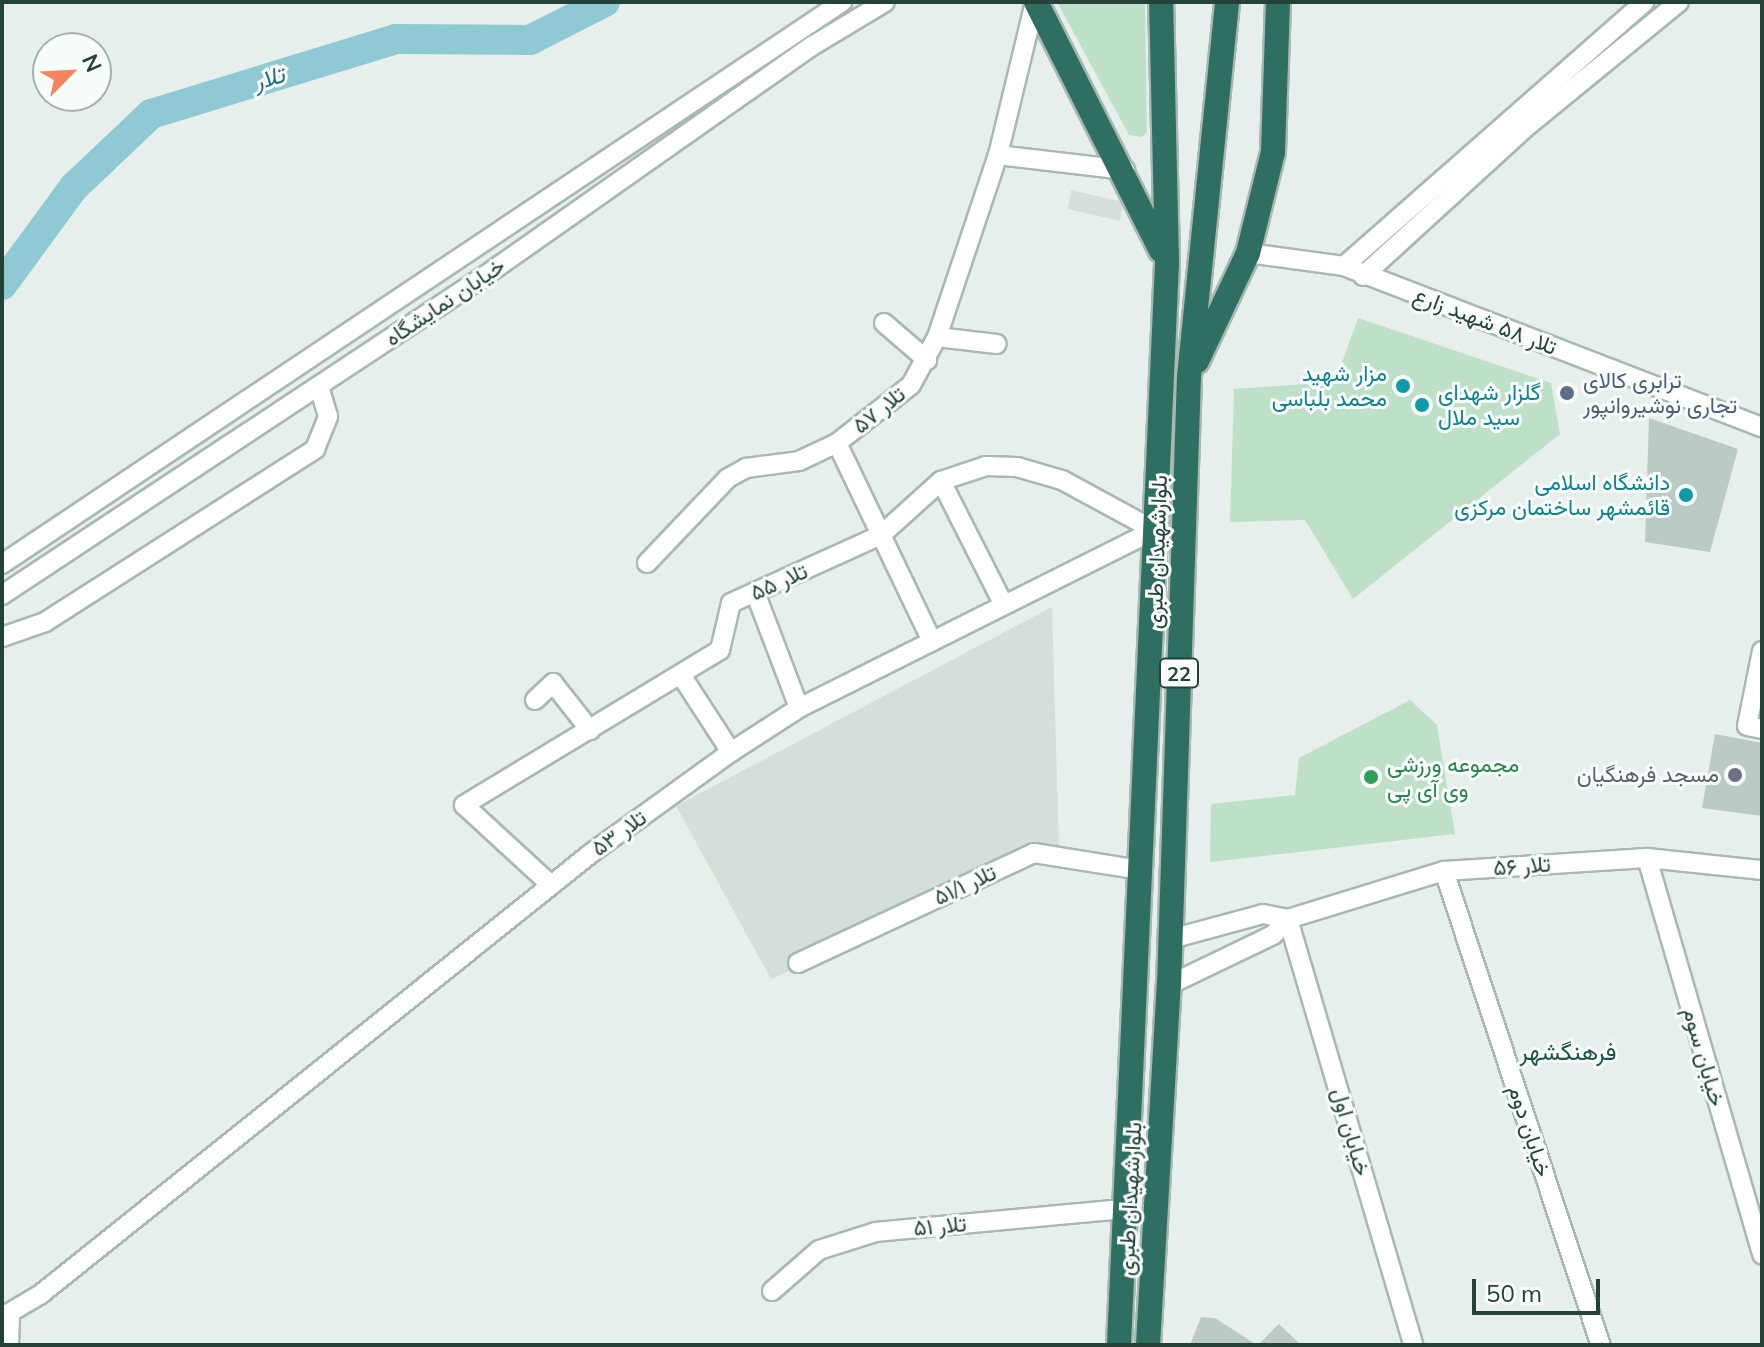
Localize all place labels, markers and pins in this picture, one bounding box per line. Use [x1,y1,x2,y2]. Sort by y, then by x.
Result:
place label: مزار شهید محمد بلباسی [1272,360,1387,412]
place label: ترابری کالای تجاری نوشیروانپور [1583,367,1737,418]
marker: مزار شهید محمد بلباسی [1394,377,1412,395]
place label: گلزار شهدای سید ملال [1438,379,1541,430]
marker: ترابری کالای تجاری نوشیروانپور [1558,384,1576,402]
marker: گلزار شهدای سید ملال [1413,396,1431,414]
place label: دانشگاه اسلامی قائمشهر ساختمان مرکزی [1454,469,1670,520]
marker: دانشگاه اسلامی قائمشهر ساختمان مرکزی [1677,486,1695,504]
place label: مجموعه ورزشی وی آی پی [1387,751,1519,802]
place label: مسجد فرهنگیان [1577,762,1719,788]
marker: مسجد فرهنگیان [1726,766,1744,784]
marker: مجموعه ورزشی وی آی پی [1362,768,1380,786]

